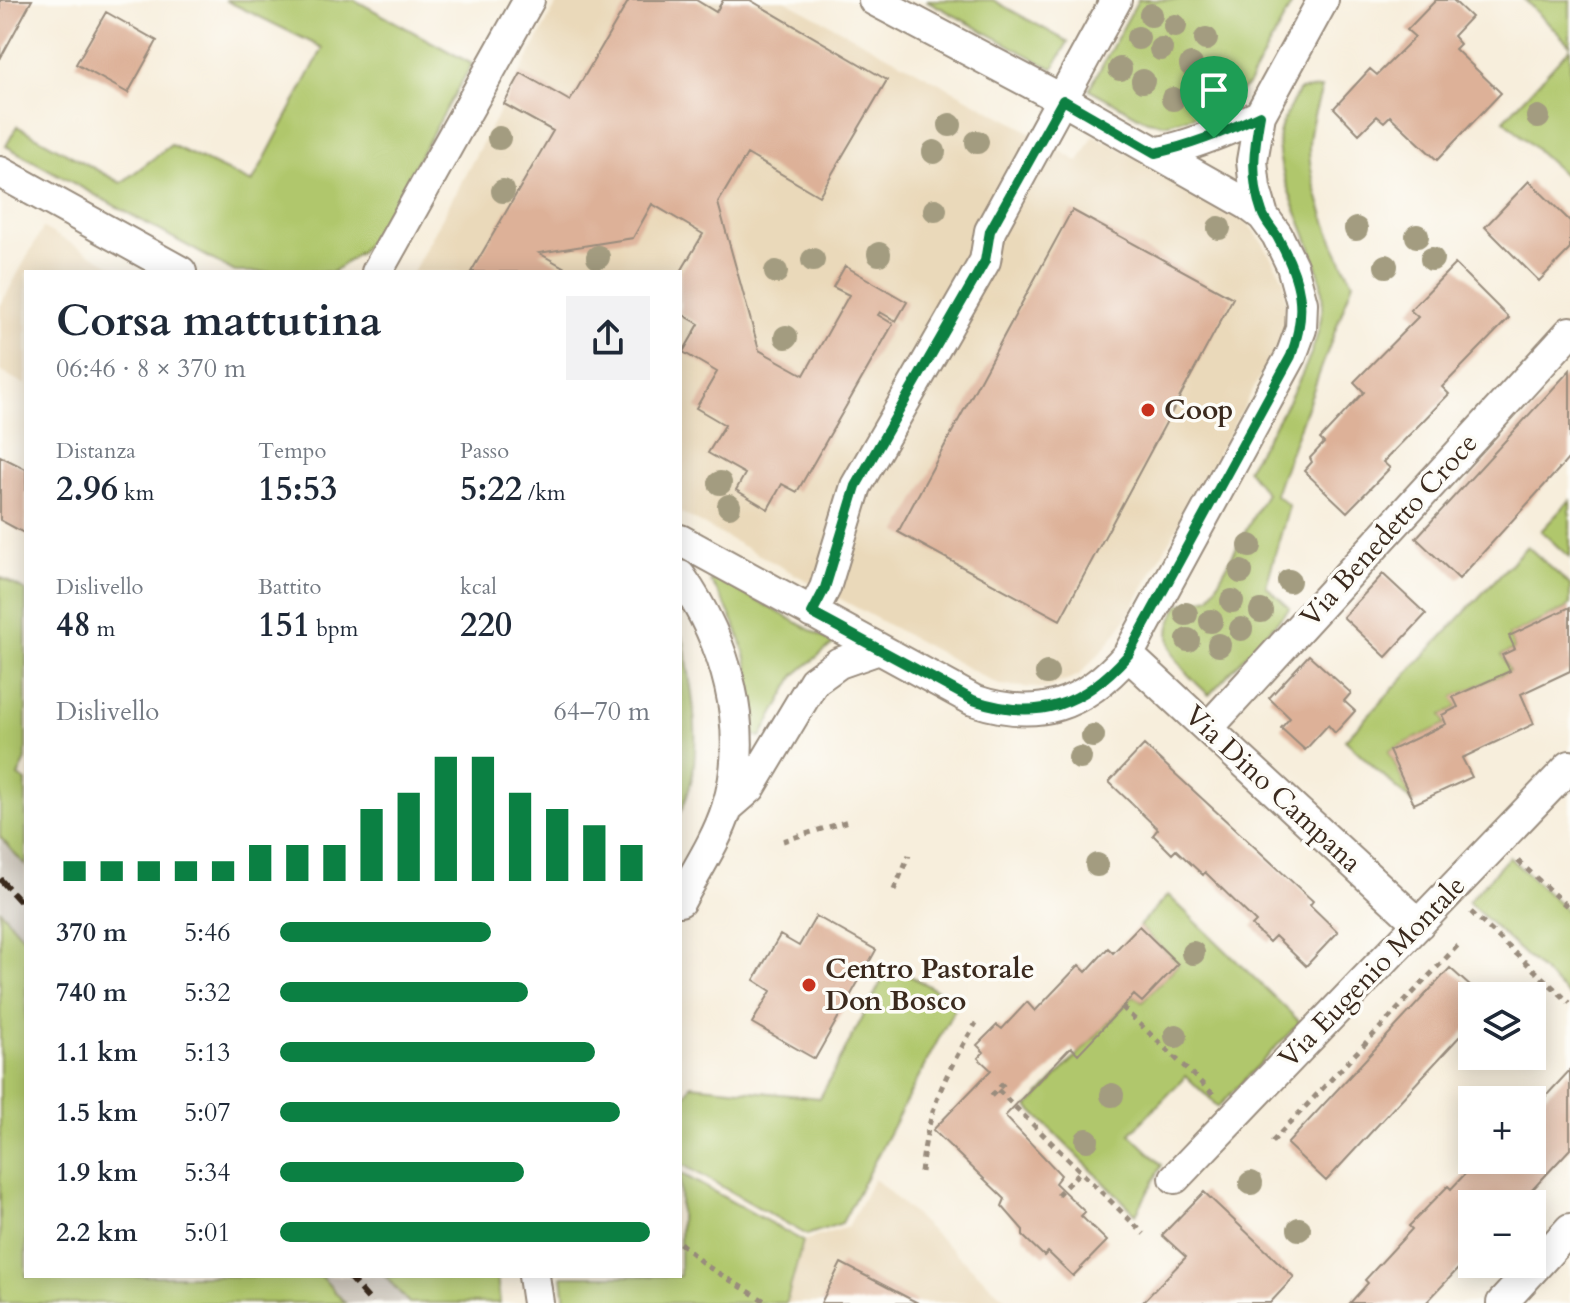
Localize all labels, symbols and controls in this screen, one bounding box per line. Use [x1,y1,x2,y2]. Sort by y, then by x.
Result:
pin [1180,56,1248,138]
icon: arrive [1192,68,1236,112]
text: Corsa mattutina [56,291,382,351]
button: share [566,296,650,380]
text: 06:46 · 8 × 370 m [56,351,246,386]
place label: Coop [1164,391,1234,429]
marker: Coop [1139,401,1157,419]
street label: Via Benedetto Croce [1292,425,1486,635]
text: Distanza [56,436,136,466]
text: Tempo [258,436,326,466]
text: Passo [460,436,509,466]
text: 2.96 [56,466,118,512]
text: 15:53 [258,466,338,512]
text: 5:22 [460,466,522,512]
text: km [118,478,154,508]
text: /km [522,478,566,508]
text: Dislivello [56,572,143,602]
text: Battito [258,572,321,602]
text: kcal [460,572,497,602]
text: 48 [56,602,91,648]
text: 151 [258,602,310,648]
text: 220 [460,602,512,648]
text: m [91,614,115,644]
text: bpm [310,614,358,644]
text: Dislivello [56,694,159,729]
text: 64–70 m [553,694,650,729]
street label: Via Dino Campana [1176,697,1370,881]
street label: Via Eugenio Montale [1270,868,1474,1076]
text: 370 m [56,915,127,950]
text: 5:46 [184,915,231,950]
place label: Centro Pastorale Don Bosco [825,950,1035,1020]
text: 740 m [56,975,127,1010]
text: 5:32 [184,975,231,1010]
marker: Centro Pastorale Don Bosco [800,976,818,994]
map controls [1458,982,1546,1278]
button: layers [1458,982,1546,1070]
text: 1.1 km [56,1035,137,1070]
text: 5:13 [184,1035,231,1070]
button: + [1458,1086,1546,1174]
text: 1.5 km [56,1095,137,1130]
text: 5:07 [184,1095,231,1130]
text: 1.9 km [56,1155,137,1190]
text: 5:34 [184,1155,231,1190]
button: − [1458,1190,1546,1278]
text: 2.2 km [56,1215,137,1250]
text: 5:01 [184,1215,231,1250]

